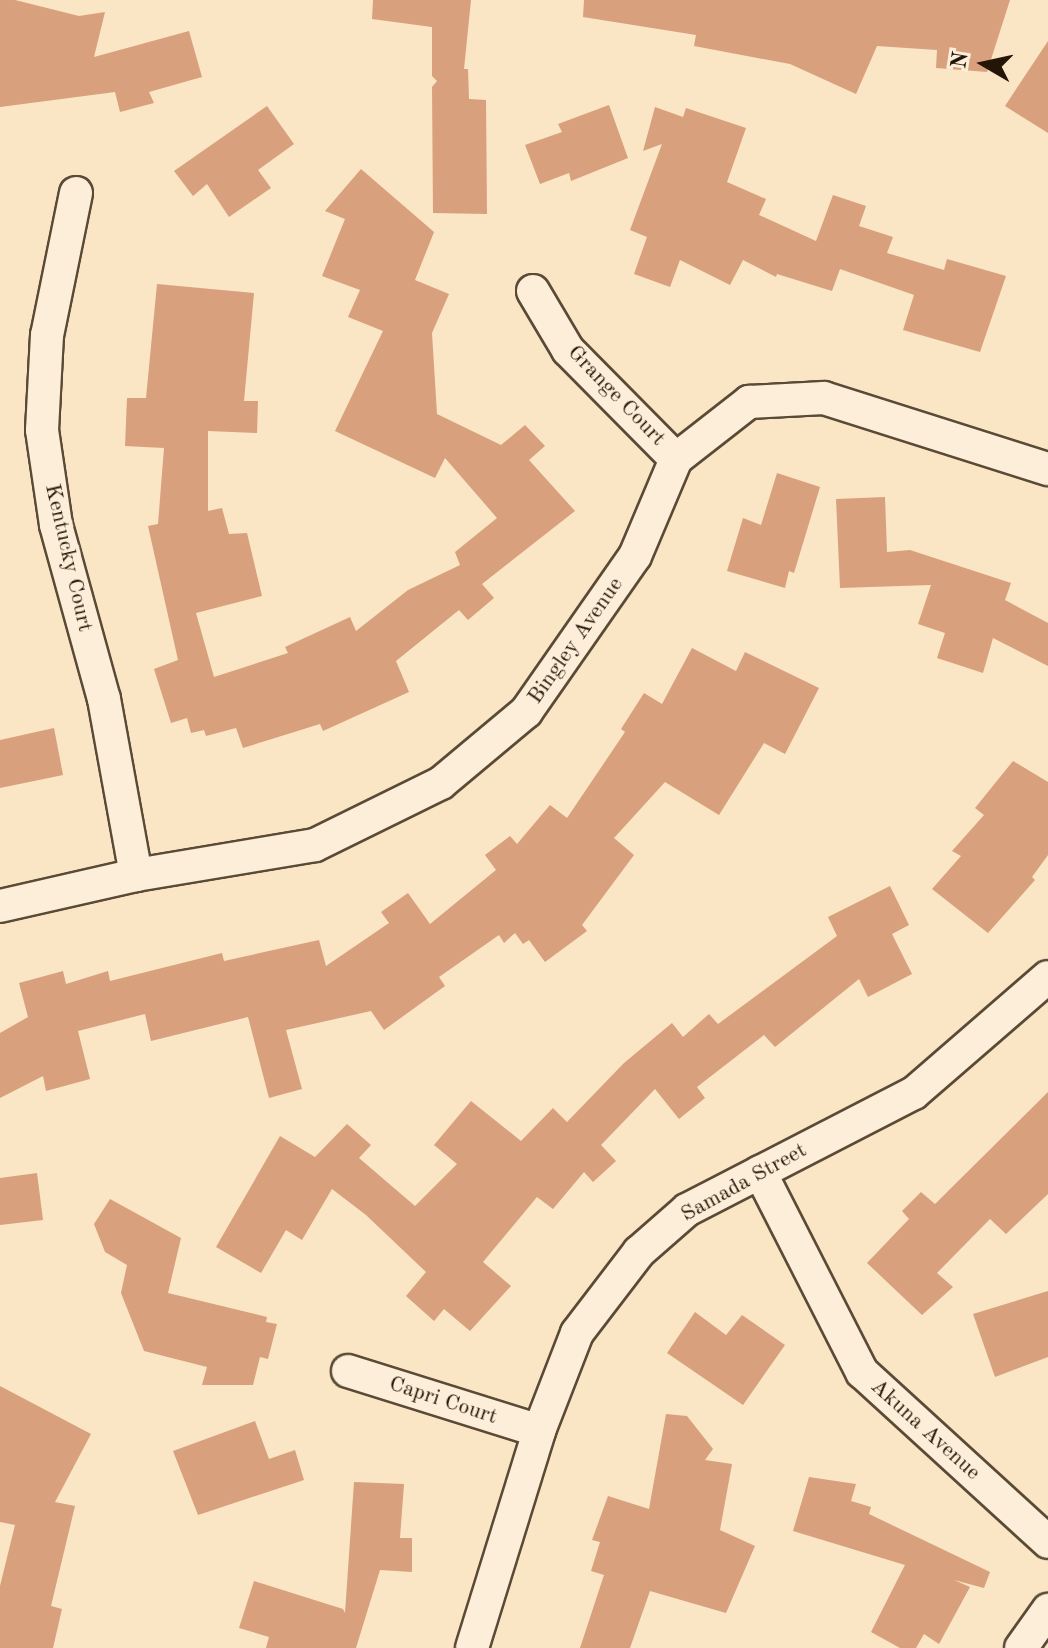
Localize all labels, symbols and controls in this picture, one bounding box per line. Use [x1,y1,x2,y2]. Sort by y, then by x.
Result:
north arrow [944,24,1024,104]
text: N [948,50,972,70]
street label: Grange Court [561,340,671,452]
street label: Kentucky Court [38,481,98,635]
street label: Bingley Avenue [523,573,629,709]
street label: Samada Street [677,1138,811,1228]
street label: Capri Court [386,1371,500,1431]
street label: Akuna Avenue [865,1374,985,1486]

